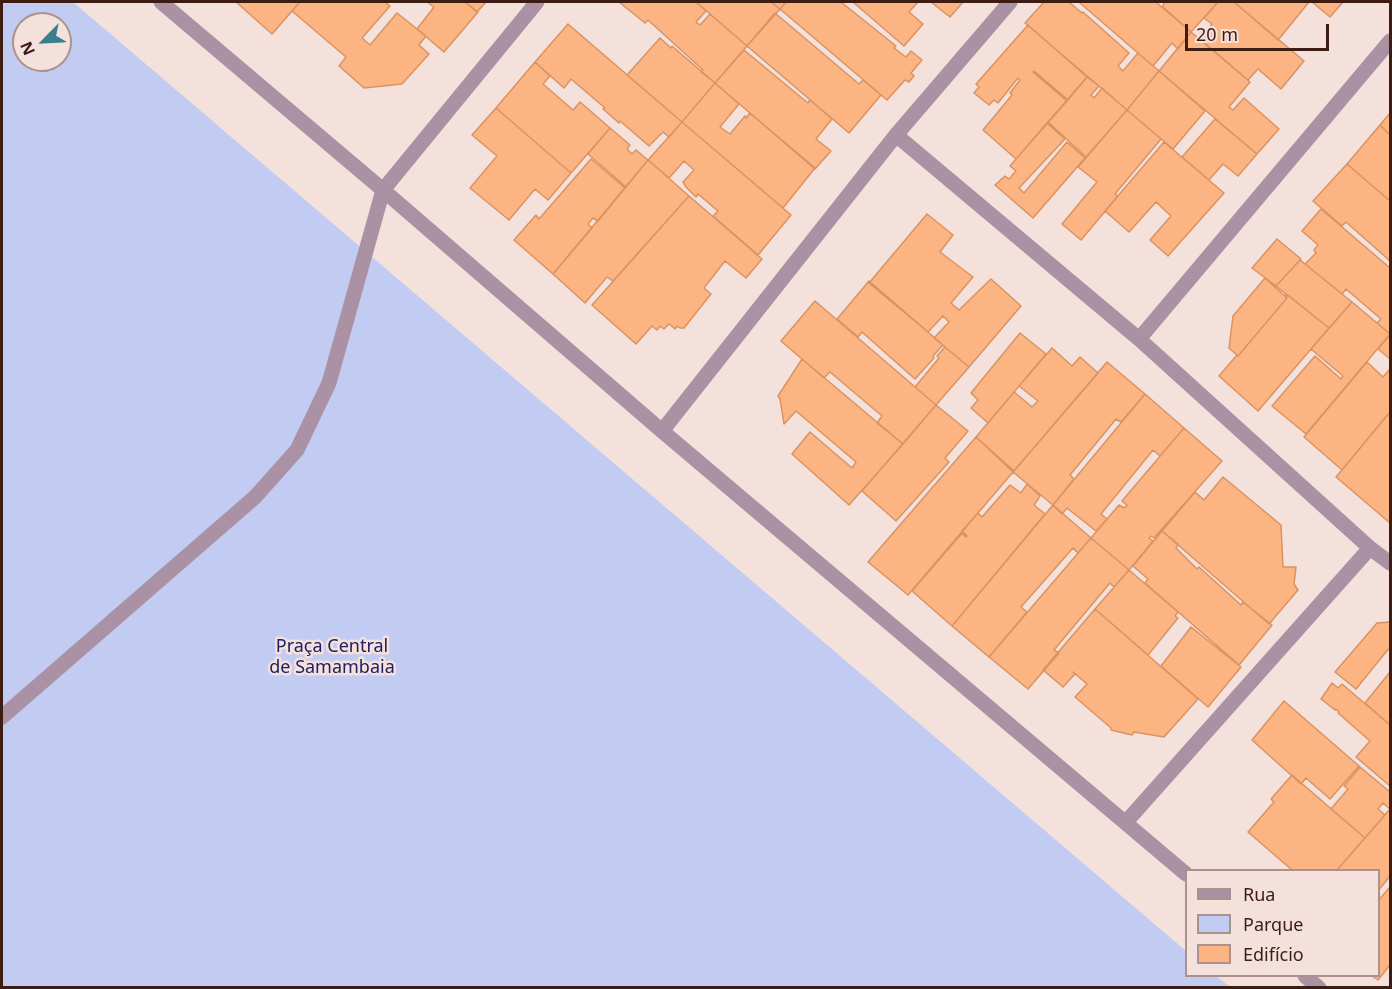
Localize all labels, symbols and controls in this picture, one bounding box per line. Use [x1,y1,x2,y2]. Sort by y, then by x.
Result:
north arrow [12,12,72,72]
scale bar [1188,12,1332,50]
text: 20 m [1196,22,1238,46]
text: N [15,38,40,59]
park label: Praça Central de Samambaia [269,636,395,678]
legend [1185,869,1380,977]
text: Rua [1243,882,1275,906]
text: Parque [1243,912,1303,936]
text: Edifício [1243,942,1304,966]

